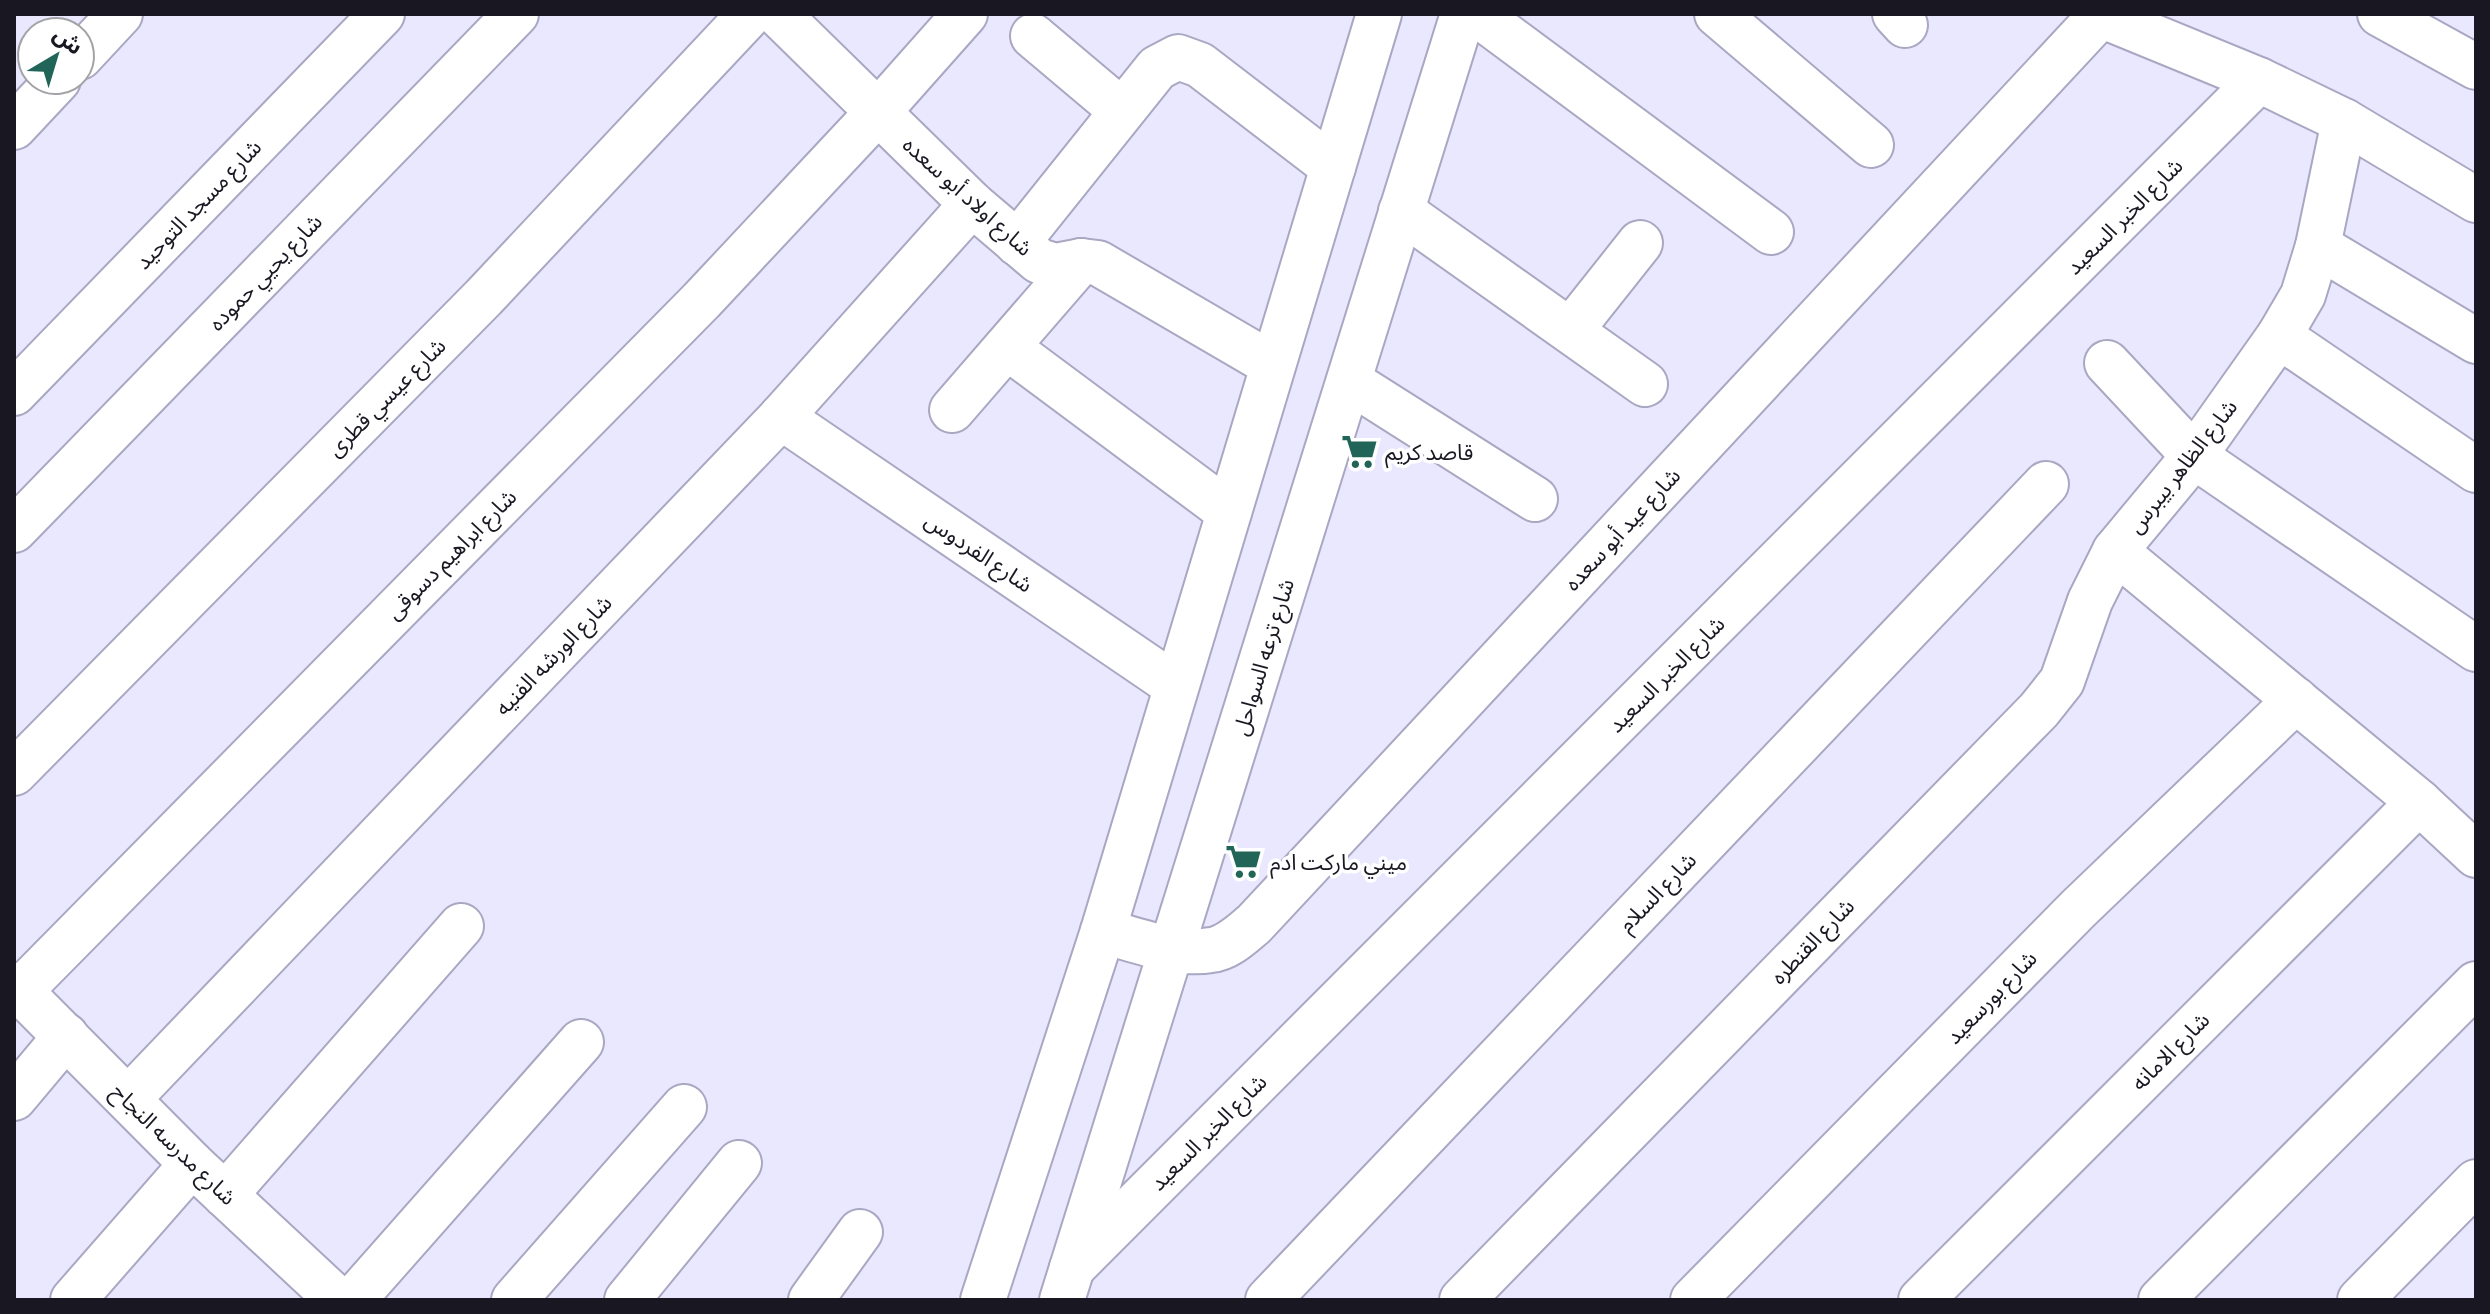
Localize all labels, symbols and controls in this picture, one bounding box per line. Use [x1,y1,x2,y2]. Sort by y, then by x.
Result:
north arrow [16,16,96,96]
text: ش [47,17,91,61]
street label: شارع اولاد أبو سعده [895,127,1041,264]
street label: شارع مسجد التوحيد [126,130,269,277]
street label: شارع الخبر السعيد [2057,149,2190,282]
street label: شارع يحيي حموده [199,205,330,339]
street label: شارع عيسي قطرى [318,329,454,465]
street label: شارع الظاهر بيبرس [2118,391,2245,540]
supermarket icon: قاصد كريم [1340,433,1378,471]
place label: قاصد كريم [1385,434,1473,469]
street label: شارع عيد أبو سعده [1555,459,1688,598]
street label: شارع ابراهيم دسوقى [377,480,524,627]
street label: شارع الفردوس [918,502,1041,601]
street label: شارع ترعه السواحل [1222,574,1303,740]
street label: شارع الورشه الفنيه [486,586,620,723]
street label: شارع الخبر السعيد [1599,607,1732,740]
supermarket icon: ميني ماركت ادم [1225,843,1263,881]
street label: شارع السلام [1609,843,1704,940]
place label: ميني ماركت ادم [1270,844,1407,879]
street label: شارع القنطره [1761,889,1862,992]
street label: شارع بورسعيد [1937,941,2045,1052]
street label: شارع الامانه [2122,1003,2217,1098]
street label: شارع الخبر السعيد [1141,1065,1274,1198]
street label: شارع مدرسه النجاح [103,1074,245,1213]

